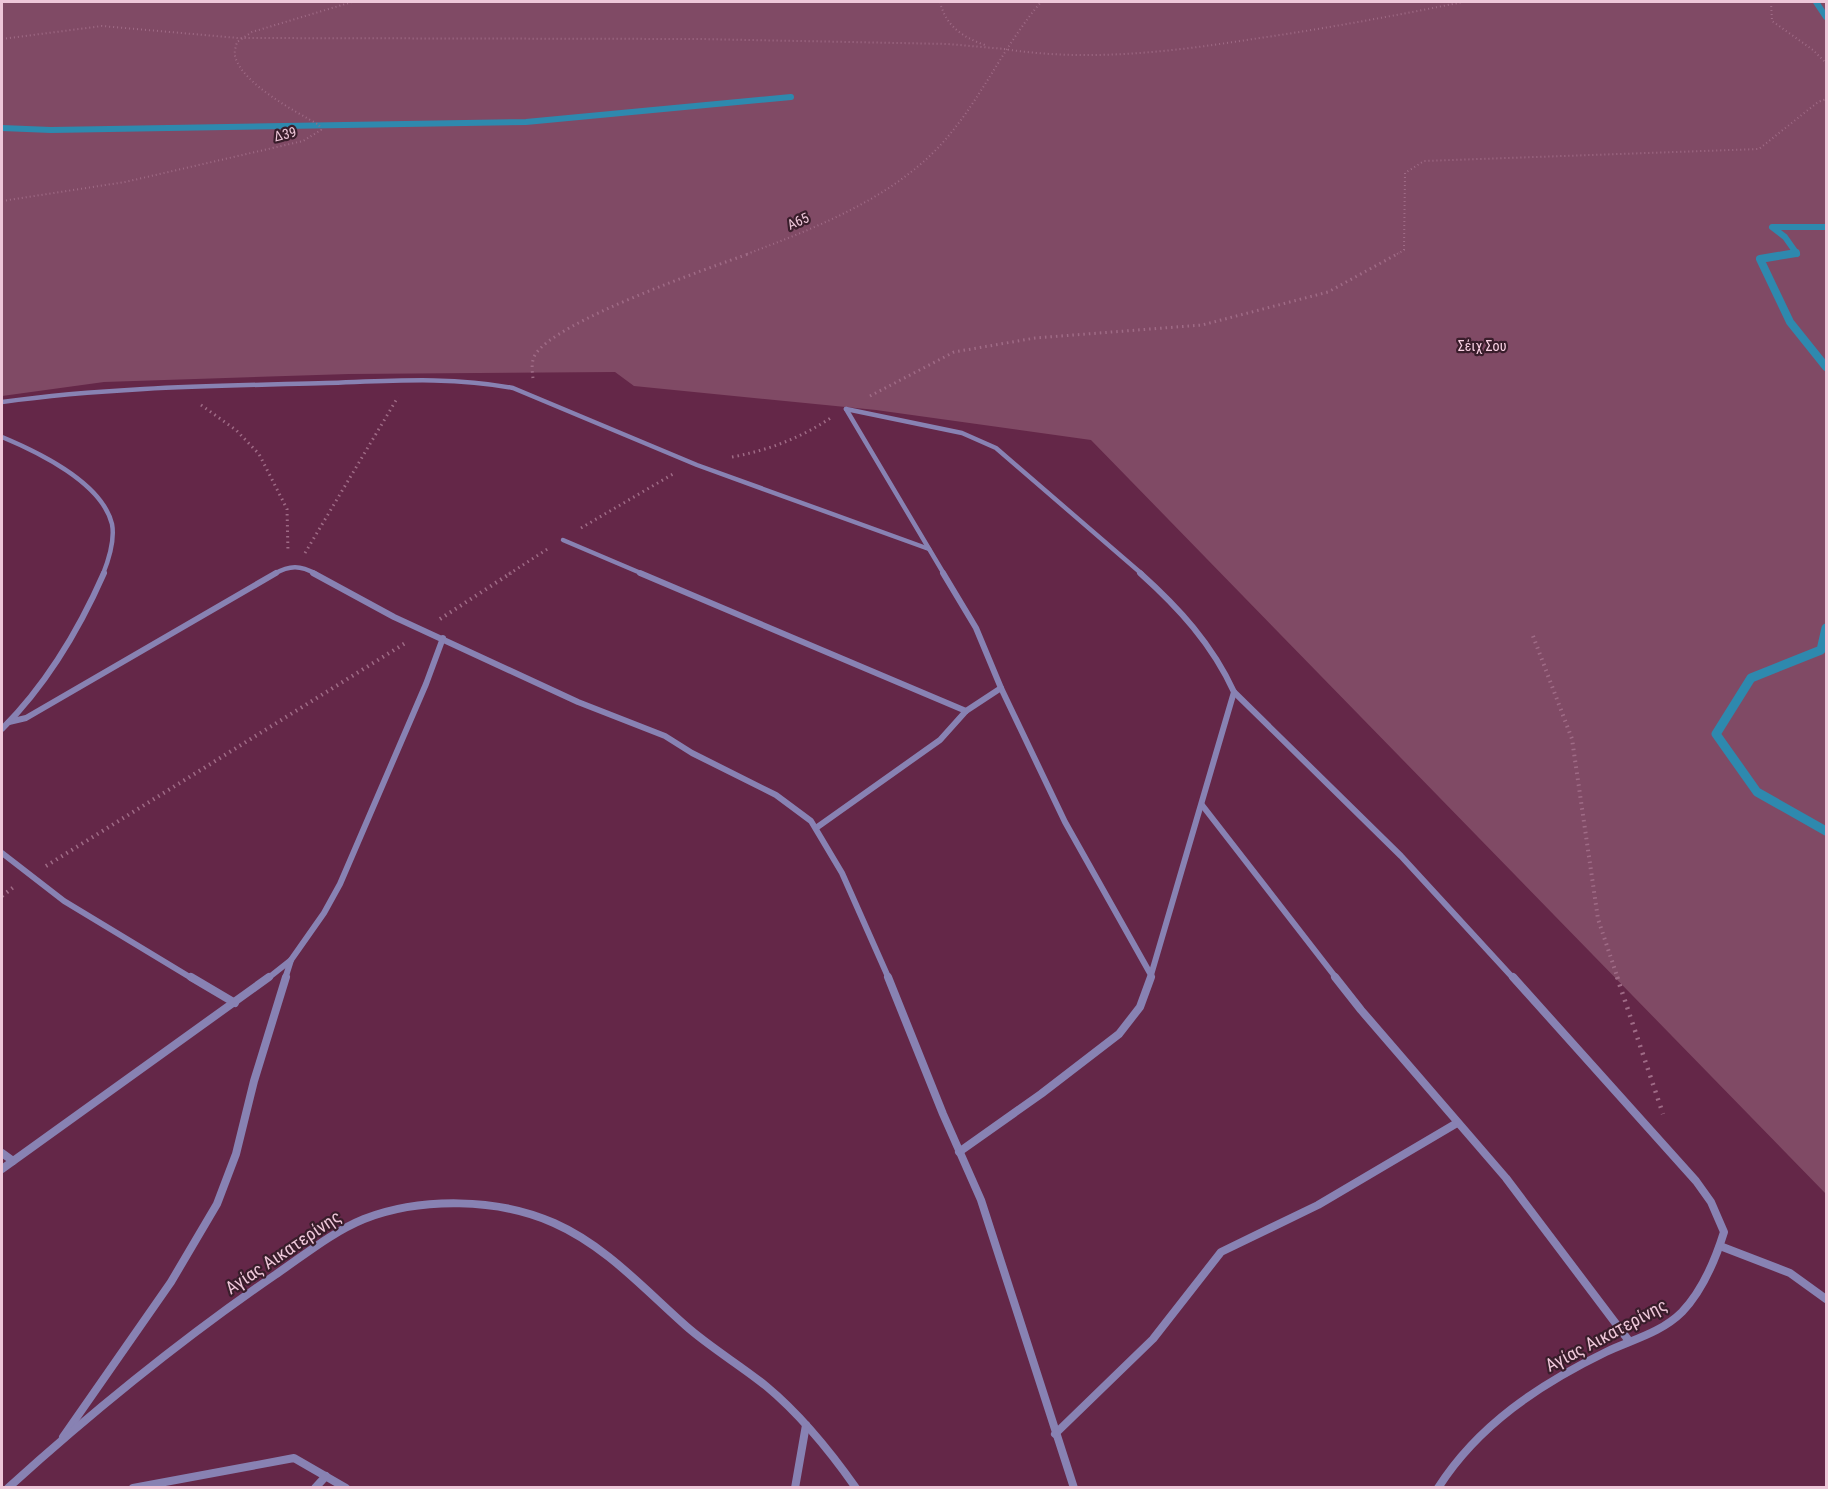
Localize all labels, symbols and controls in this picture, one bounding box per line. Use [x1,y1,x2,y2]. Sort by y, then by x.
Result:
street label: Δ39 [272,124,298,144]
street label: Α65 [785,209,811,233]
park label: Σέιχ Σου [1458,338,1507,354]
street label: Αγίας Αικατερίνης [221,1206,345,1298]
street label: Αγίας Αικατερίνης [1542,1294,1670,1376]

